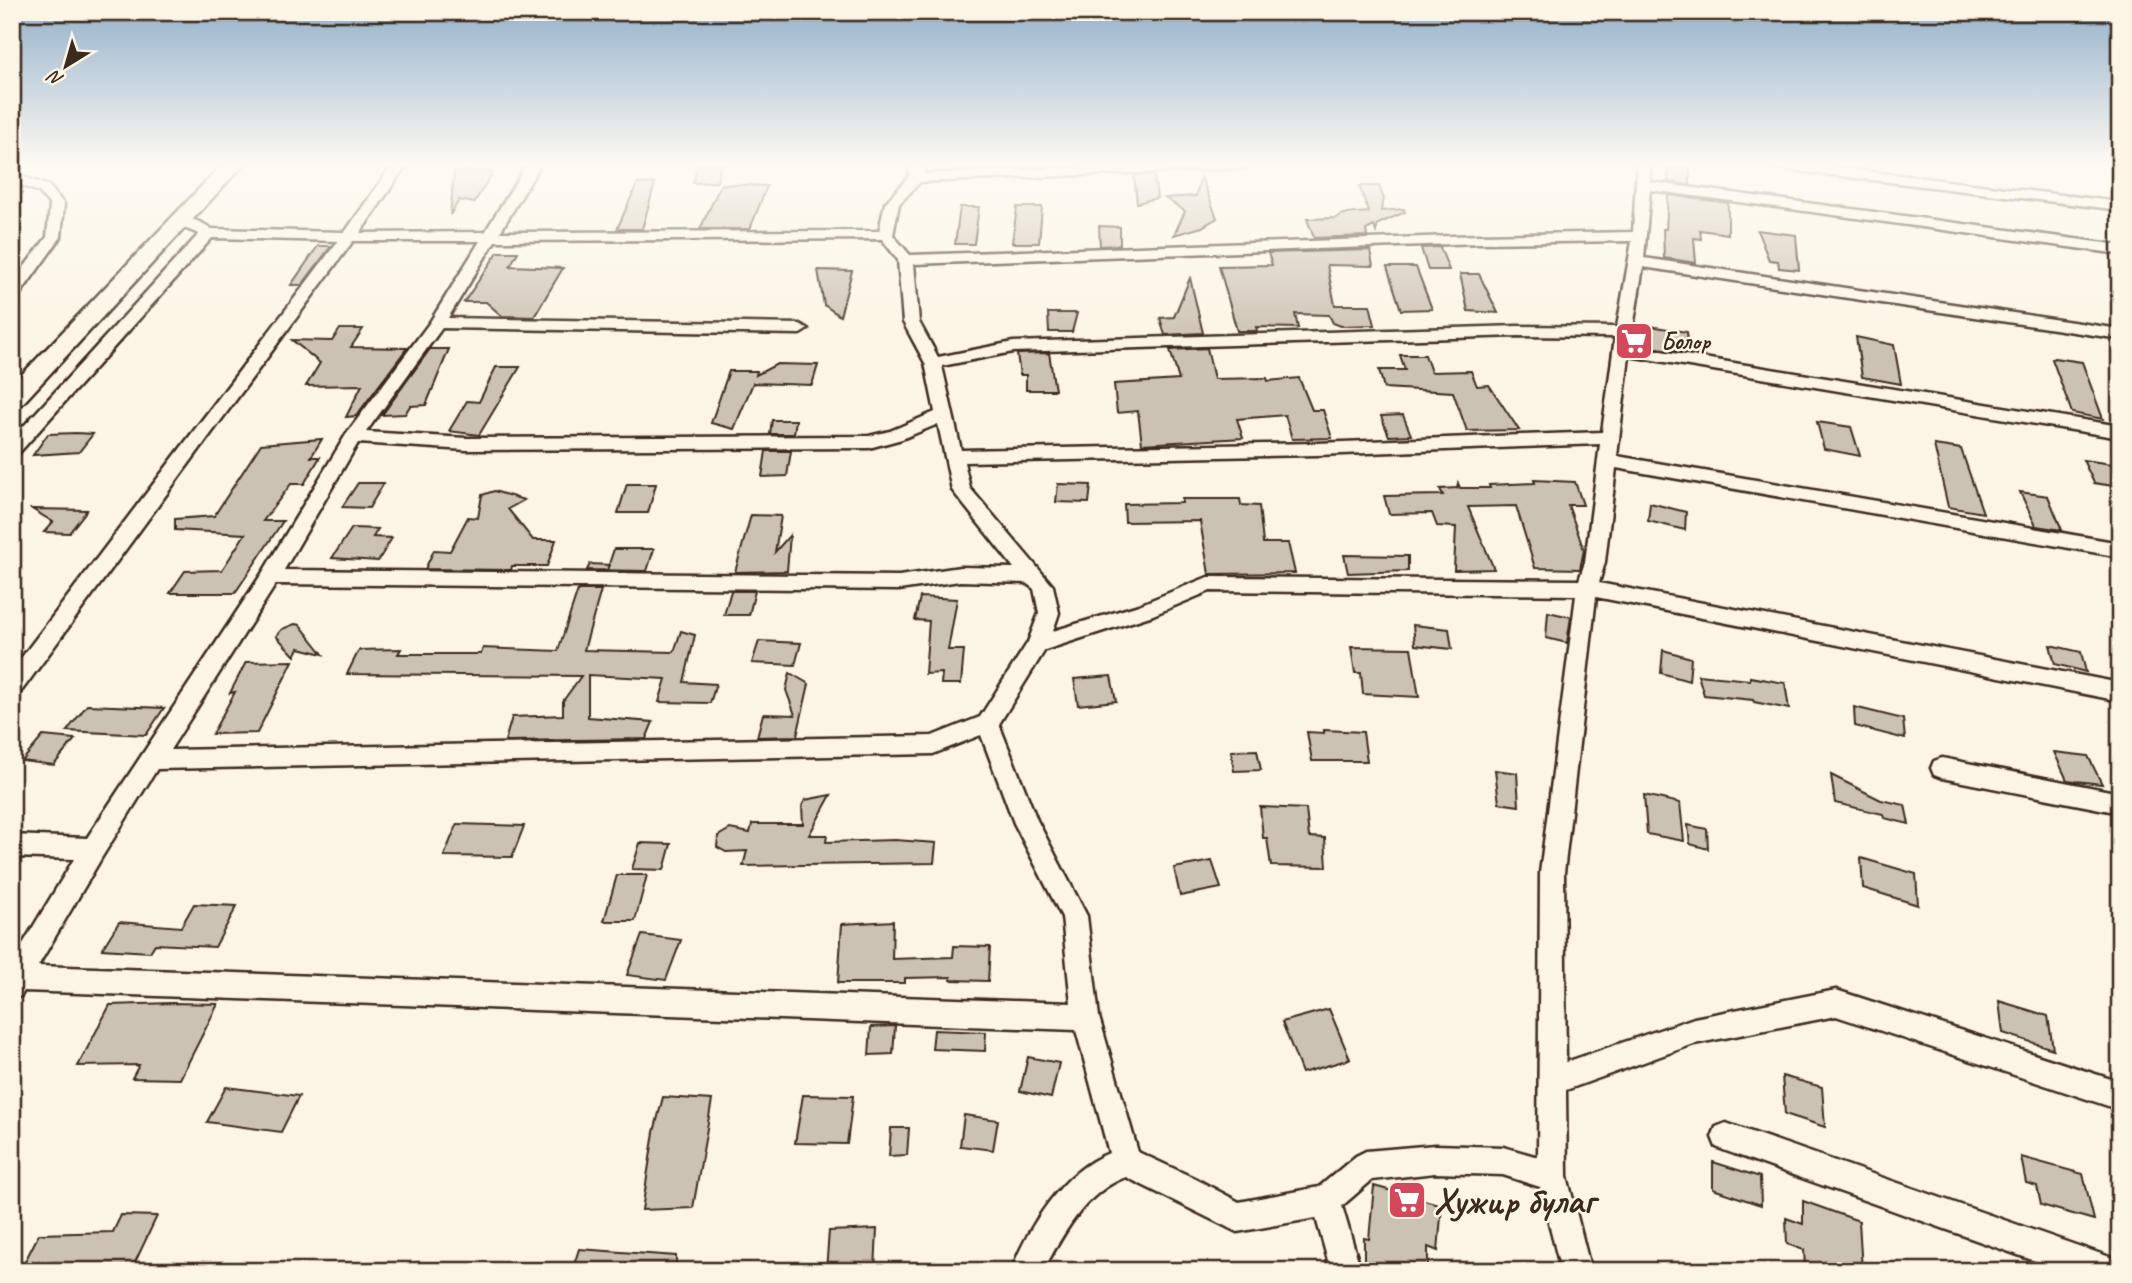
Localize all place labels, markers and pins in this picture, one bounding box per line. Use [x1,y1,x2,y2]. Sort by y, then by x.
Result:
supermarket icon: Болор [1613,320,1655,362]
place label: Болор [1661,326,1712,356]
place label: Хужир булаг [1434,1177,1600,1224]
supermarket icon: Хужир булаг [1386,1179,1428,1221]

